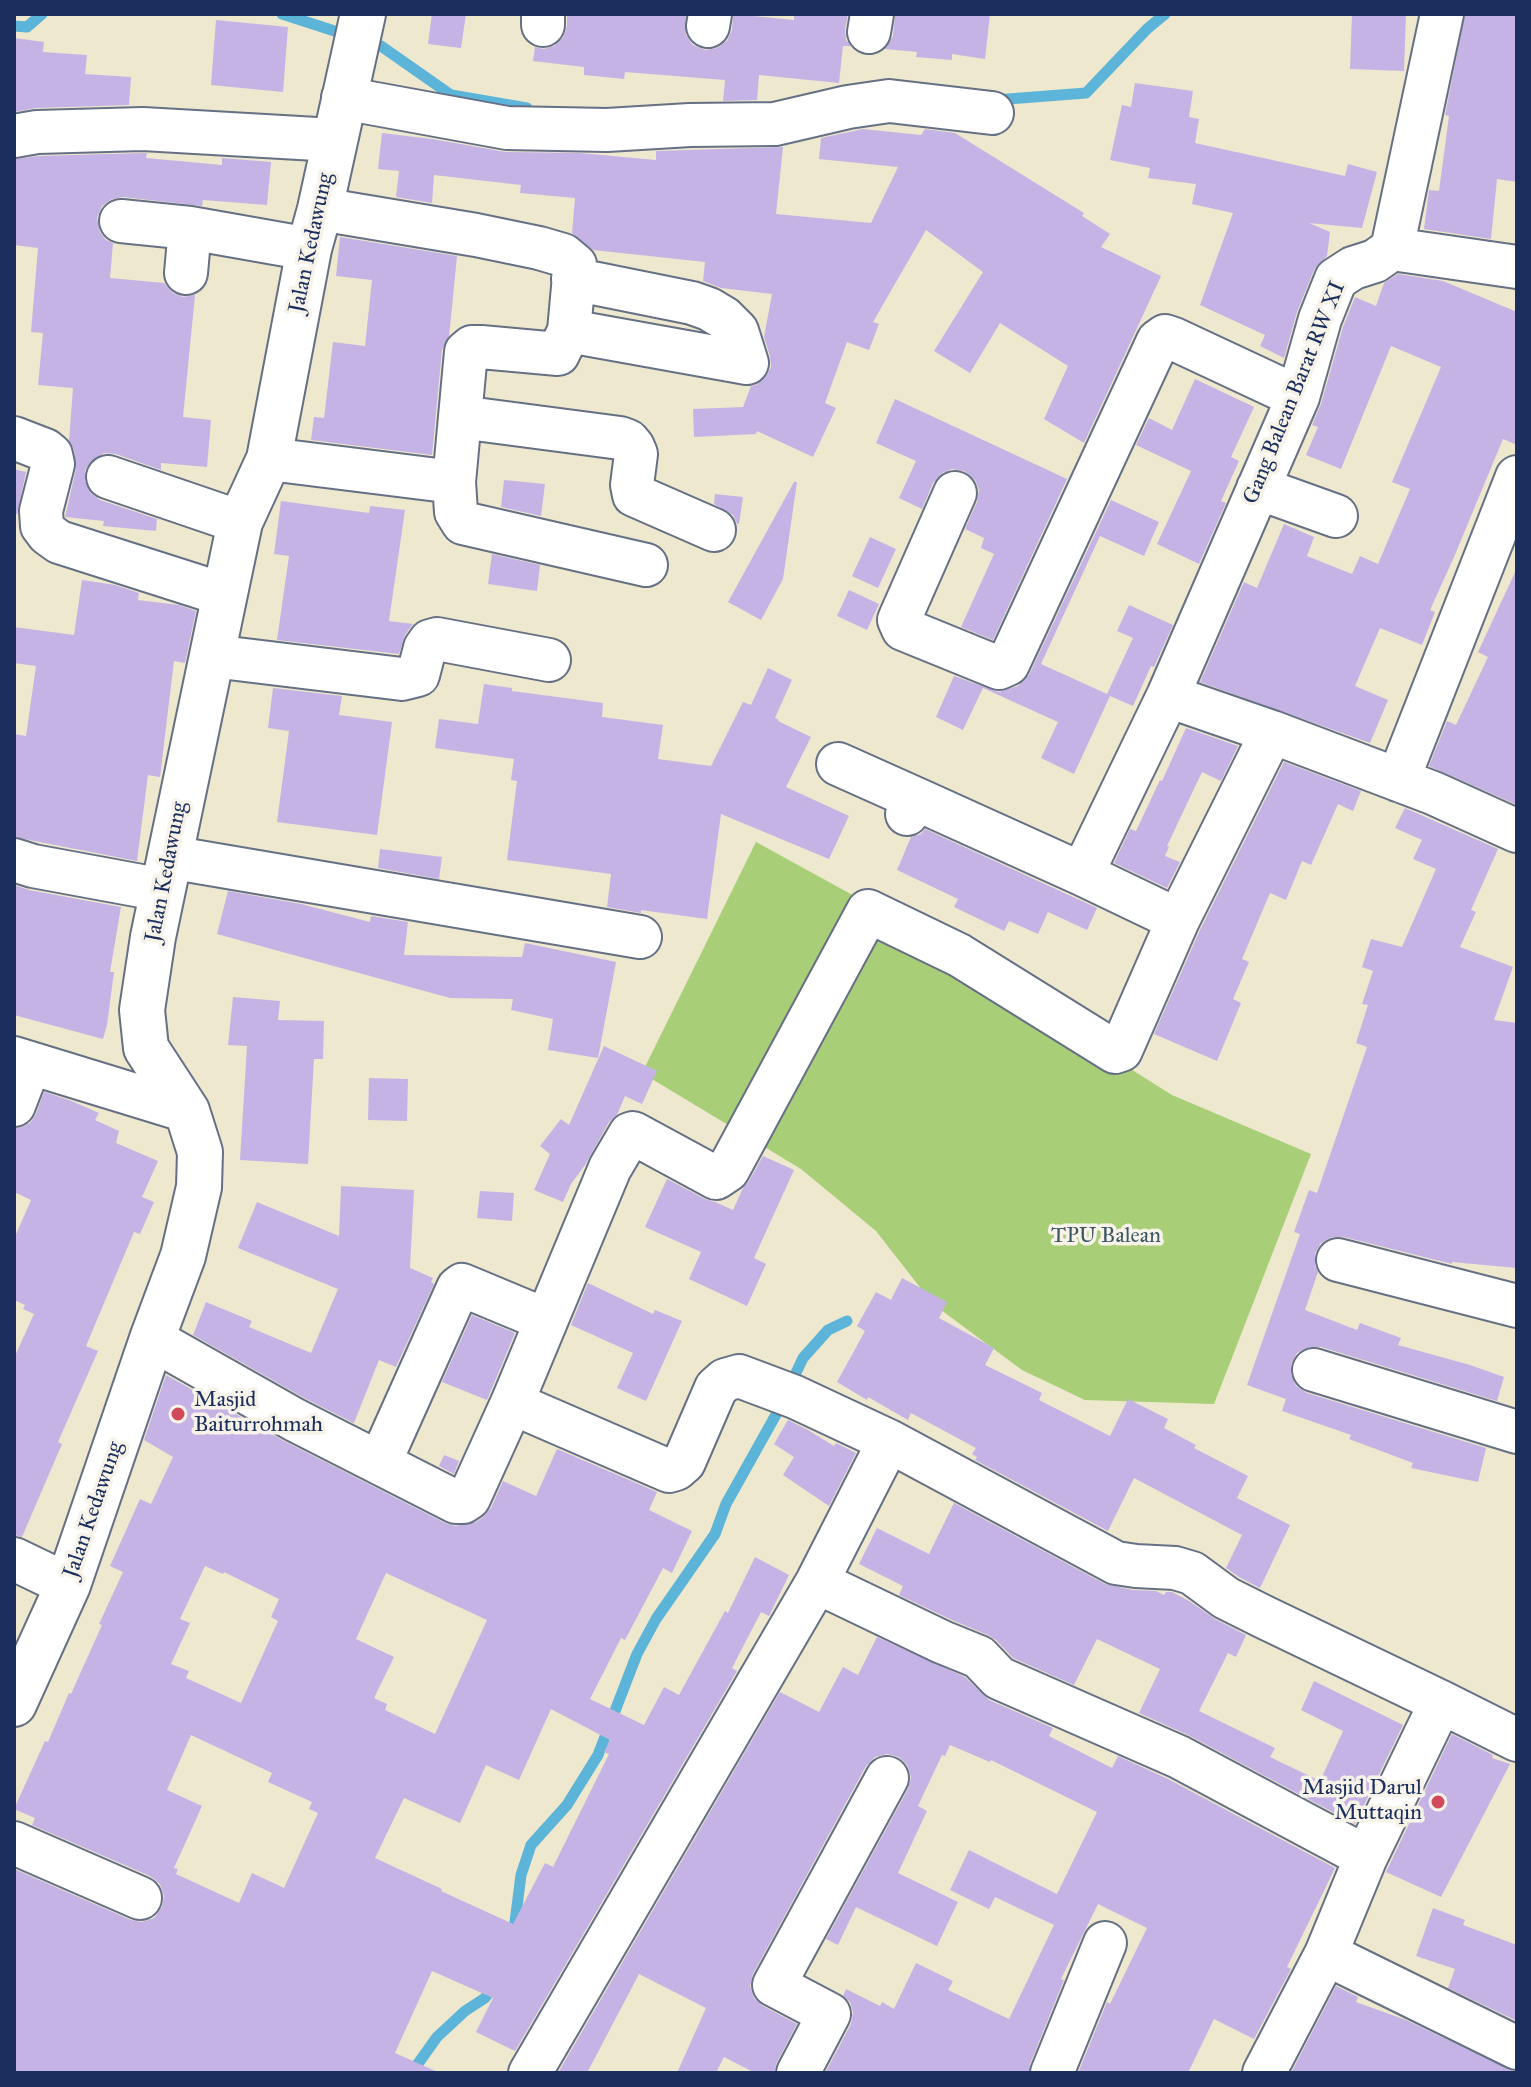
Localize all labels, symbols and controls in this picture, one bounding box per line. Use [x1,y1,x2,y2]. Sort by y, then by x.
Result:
street label: Jalan Kedawung [284,171,340,315]
street label: Gang Balean Barat RW XI [1238,278,1352,508]
street label: Jalan Kedawung [140,800,194,944]
park label: TPU Balean [1051,1224,1161,1250]
place label: Masjid Baiturrohmah [194,1388,323,1440]
marker: Masjid Baiturrohmah [169,1405,187,1423]
street label: Jalan Kedawung [58,1438,130,1582]
place label: Masjid Darul Muttaqin [1302,1776,1422,1828]
marker: Masjid Darul Muttaqin [1429,1793,1447,1811]

